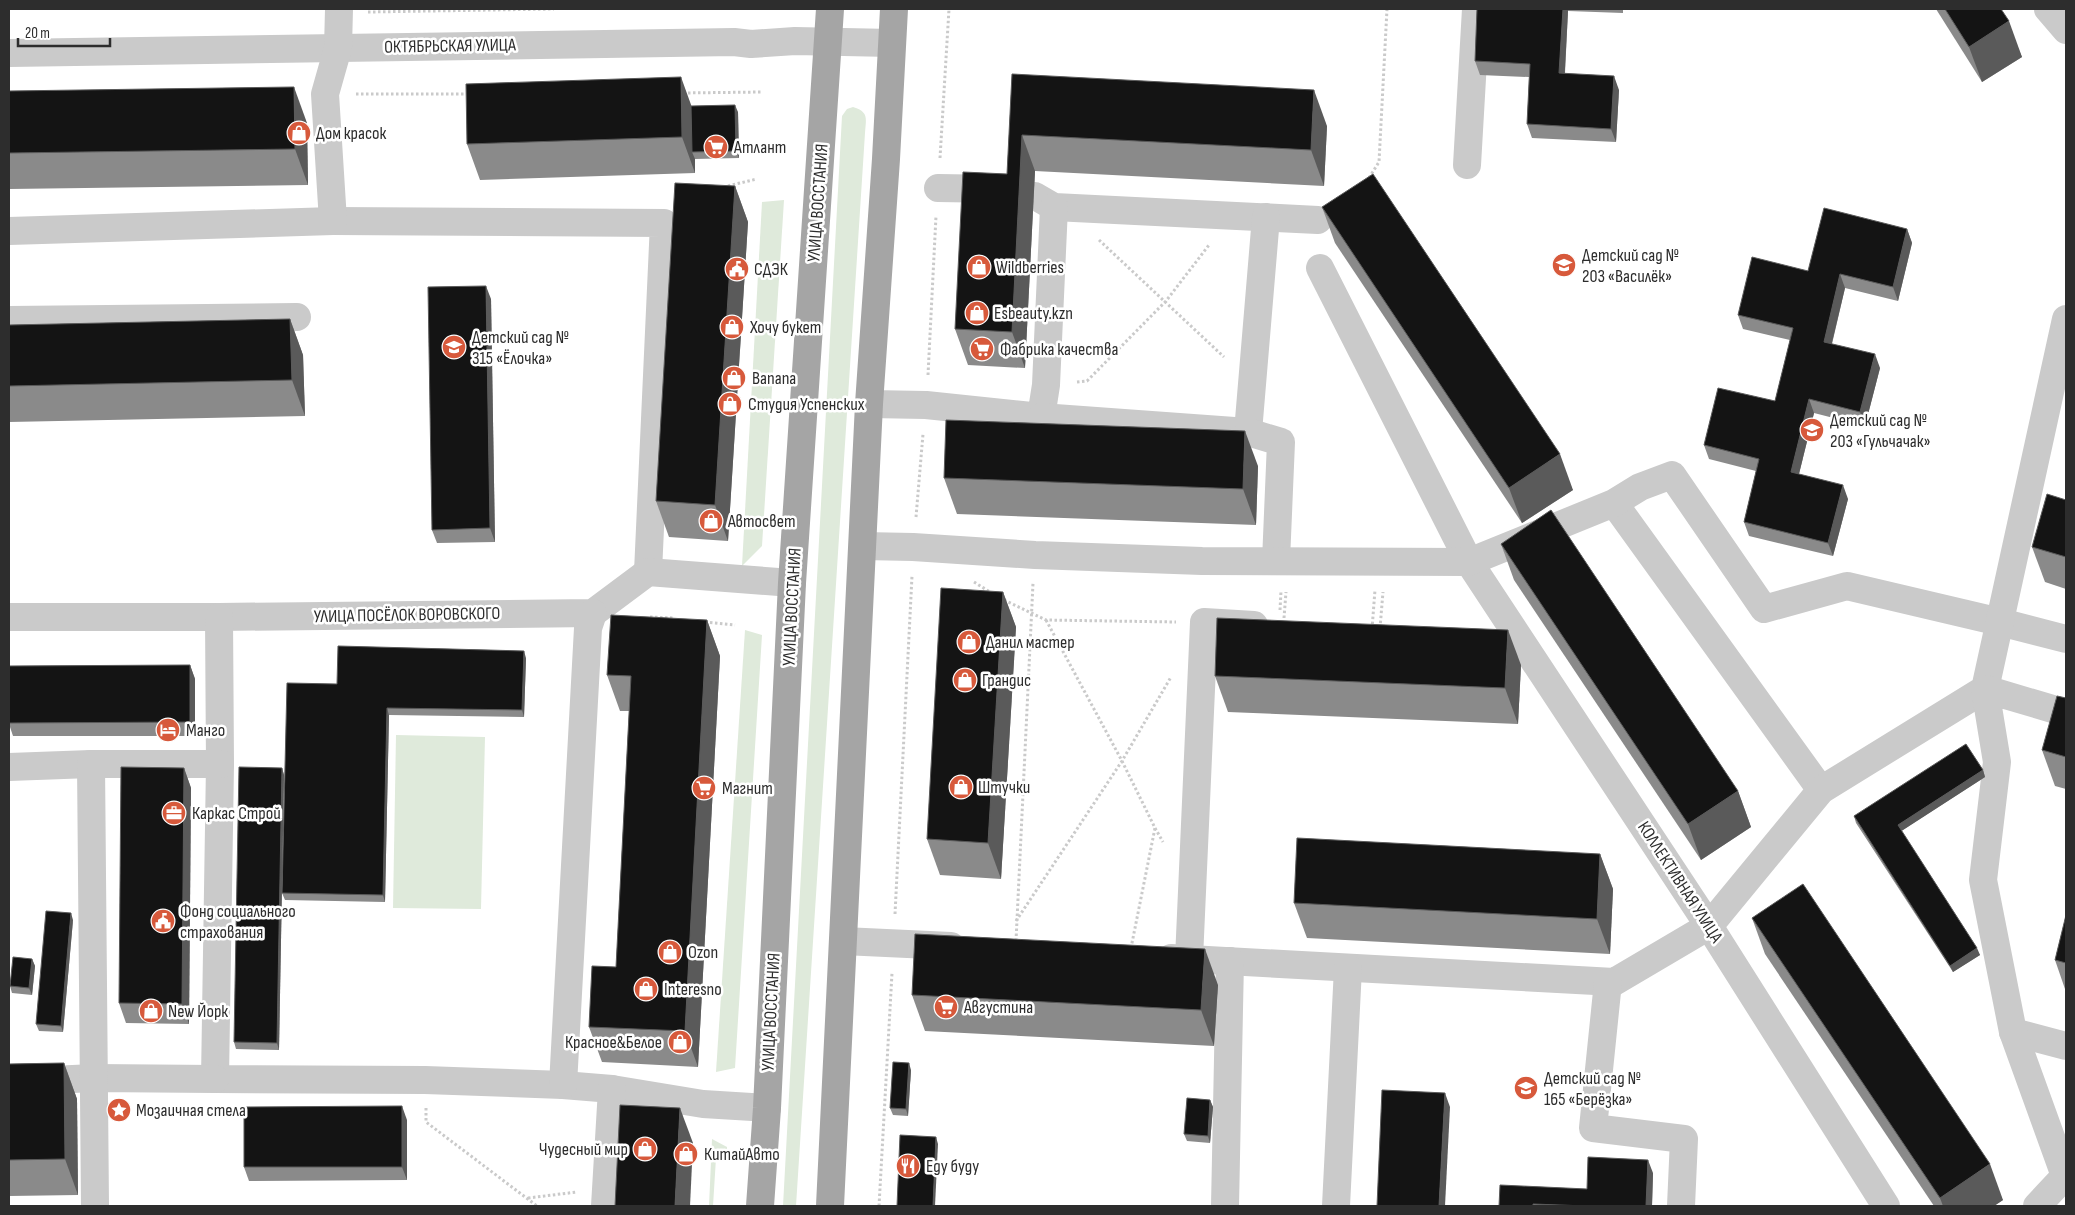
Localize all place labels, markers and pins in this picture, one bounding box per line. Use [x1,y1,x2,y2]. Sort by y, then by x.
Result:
shop icon: Дом красок [286,120,312,146]
place label: Дом красок [316,123,387,144]
supermarket icon: Атлант [703,134,729,160]
place label: Атлант [733,137,786,158]
place label: Детский сад № 203 «Василёк» [1582,245,1679,287]
school or university icon: Детский сад № 203 «Василёк» [1551,252,1577,278]
shop icon: Wildberries [966,254,992,280]
public building icon: СДЭК [724,256,750,282]
place label: Wildberries [996,257,1064,278]
place label: СДЭК [754,259,789,280]
shop icon: Esbeauty.kzn [964,300,990,326]
place label: Esbeauty.kzn [994,303,1073,324]
shop icon: Хочу букет [719,314,745,340]
place label: Хочу букет [749,317,821,338]
place label: Детский сад № 315 «Ёлочка» [472,327,569,369]
school or university icon: Детский сад № 315 «Ёлочка» [441,334,467,360]
supermarket icon: Фабрика качества [969,336,995,362]
place label: Фабрика качества [1000,339,1118,360]
shop icon: Banana [721,365,747,391]
place label: Banana [752,368,796,389]
shop icon: Студия Успенских [717,391,743,417]
place label: Студия Успенских [748,394,865,415]
place label: Детский сад № 203 «Гульчачак» [1830,410,1931,452]
school or university icon: Детский сад № 203 «Гульчачак» [1799,417,1825,443]
shop icon: Автосвет [698,508,724,534]
place label: Автосвет [727,511,796,532]
shop icon: Данил мастер [956,629,982,655]
place label: Данил мастер [986,632,1075,653]
shop icon: Грандис [952,667,978,693]
place label: Грандис [982,670,1031,691]
hotel icon: Манго [155,717,181,743]
place label: Манго [186,720,225,741]
shop icon: Штучки [948,774,974,800]
supermarket icon: Магнит [691,775,717,801]
place label: Штучки [978,777,1030,798]
place label: Магнит [722,778,773,799]
office icon: Каркас Строй [161,800,187,826]
place label: Каркас Строй [192,803,281,824]
place label: Фонд социального страхования [180,901,296,943]
public building icon: Фонд социального страхования [150,908,176,934]
shop icon: Ozon [657,939,683,965]
place label: Ozon [688,942,718,963]
shop icon: Interesno [633,976,659,1002]
place label: Interesno [664,979,722,1000]
supermarket icon: Августина [933,994,959,1020]
place label: Августина [963,997,1033,1018]
shop icon: New Йорк [138,998,164,1024]
place label: New Йорк [168,1001,228,1022]
shop icon: Красное&Белое [667,1029,693,1055]
place label: Красное&Белое [565,1032,662,1053]
place label: Детский сад № 165 «Берёзка» [1544,1068,1641,1110]
school or university icon: Детский сад № 165 «Берёзка» [1513,1075,1539,1101]
place icon: Мозаичная стела [106,1097,132,1123]
place label: Мозаичная стела [136,1100,246,1121]
shop icon: Чудесный мир [632,1136,658,1162]
place label: Чудесный мир [539,1139,628,1160]
shop icon: КитайАвто [673,1141,699,1167]
place label: КитайАвто [704,1144,780,1165]
restaurant icon: Еду буду [895,1153,921,1179]
place label: Еду буду [926,1156,979,1177]

